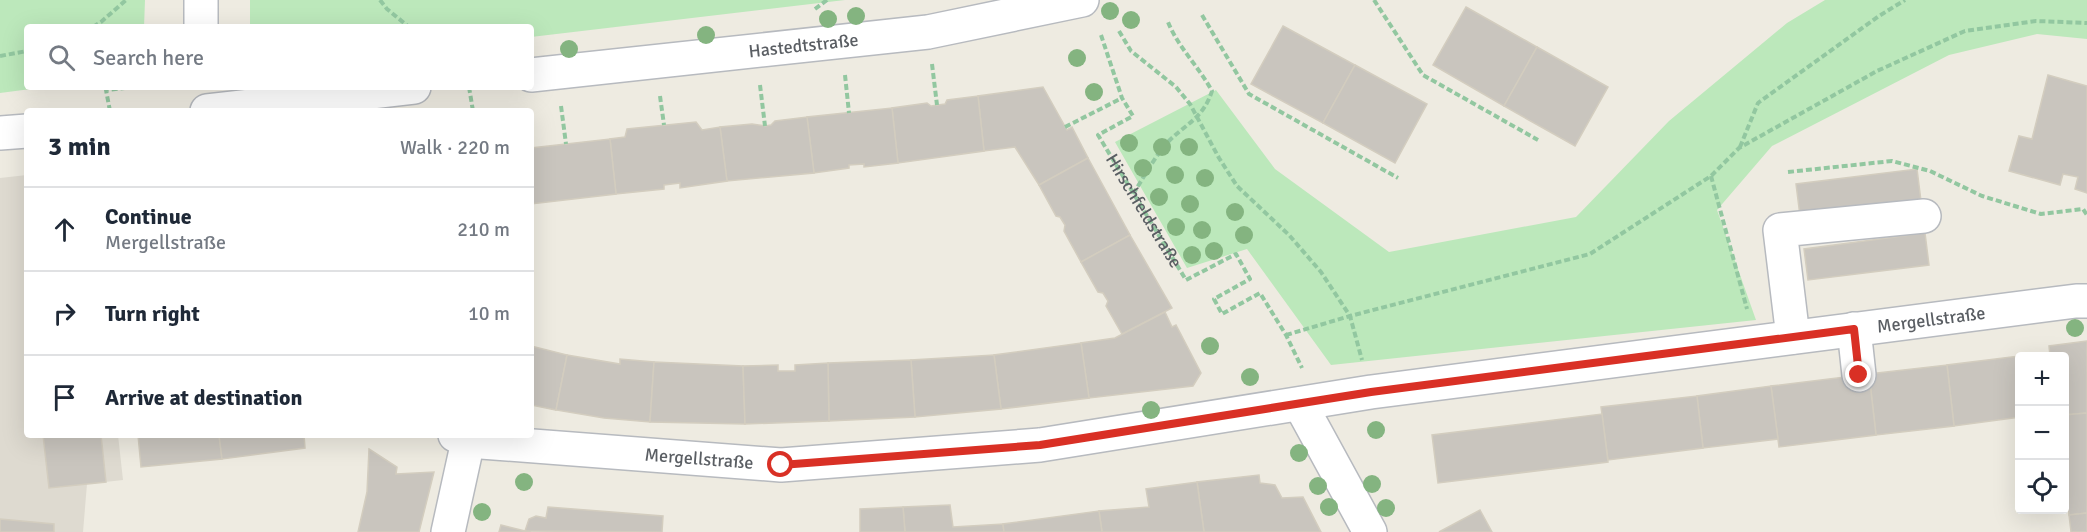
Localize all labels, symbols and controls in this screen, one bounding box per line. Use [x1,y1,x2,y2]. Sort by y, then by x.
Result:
search box [24,24,534,90]
street label: Hastedtstraße [747,29,859,62]
icon: search [45,41,78,74]
text: Search here [93,44,204,71]
text: 3 min [48,131,111,163]
text: Walk · 220 m [400,135,510,160]
street label: Hirschfeldstraße [1101,150,1187,272]
text: Continue [105,203,192,230]
icon: ahead [48,213,81,246]
text: 210 m [457,217,510,242]
text: Mergellstraße [105,230,226,255]
icon: right [48,297,81,330]
text: Turn right [105,300,200,327]
text: 10 m [468,301,510,326]
street label: Mergellstraße [1876,302,1987,338]
map controls [2015,352,2069,514]
button: + [2015,352,2069,406]
route end [1845,361,1871,387]
icon: arrive [48,381,81,414]
text: Arrive at destination [105,384,302,411]
button: − [2015,406,2069,460]
street label: Mergellstraße [644,444,754,474]
route start [767,451,793,477]
button: locate [2015,460,2069,514]

